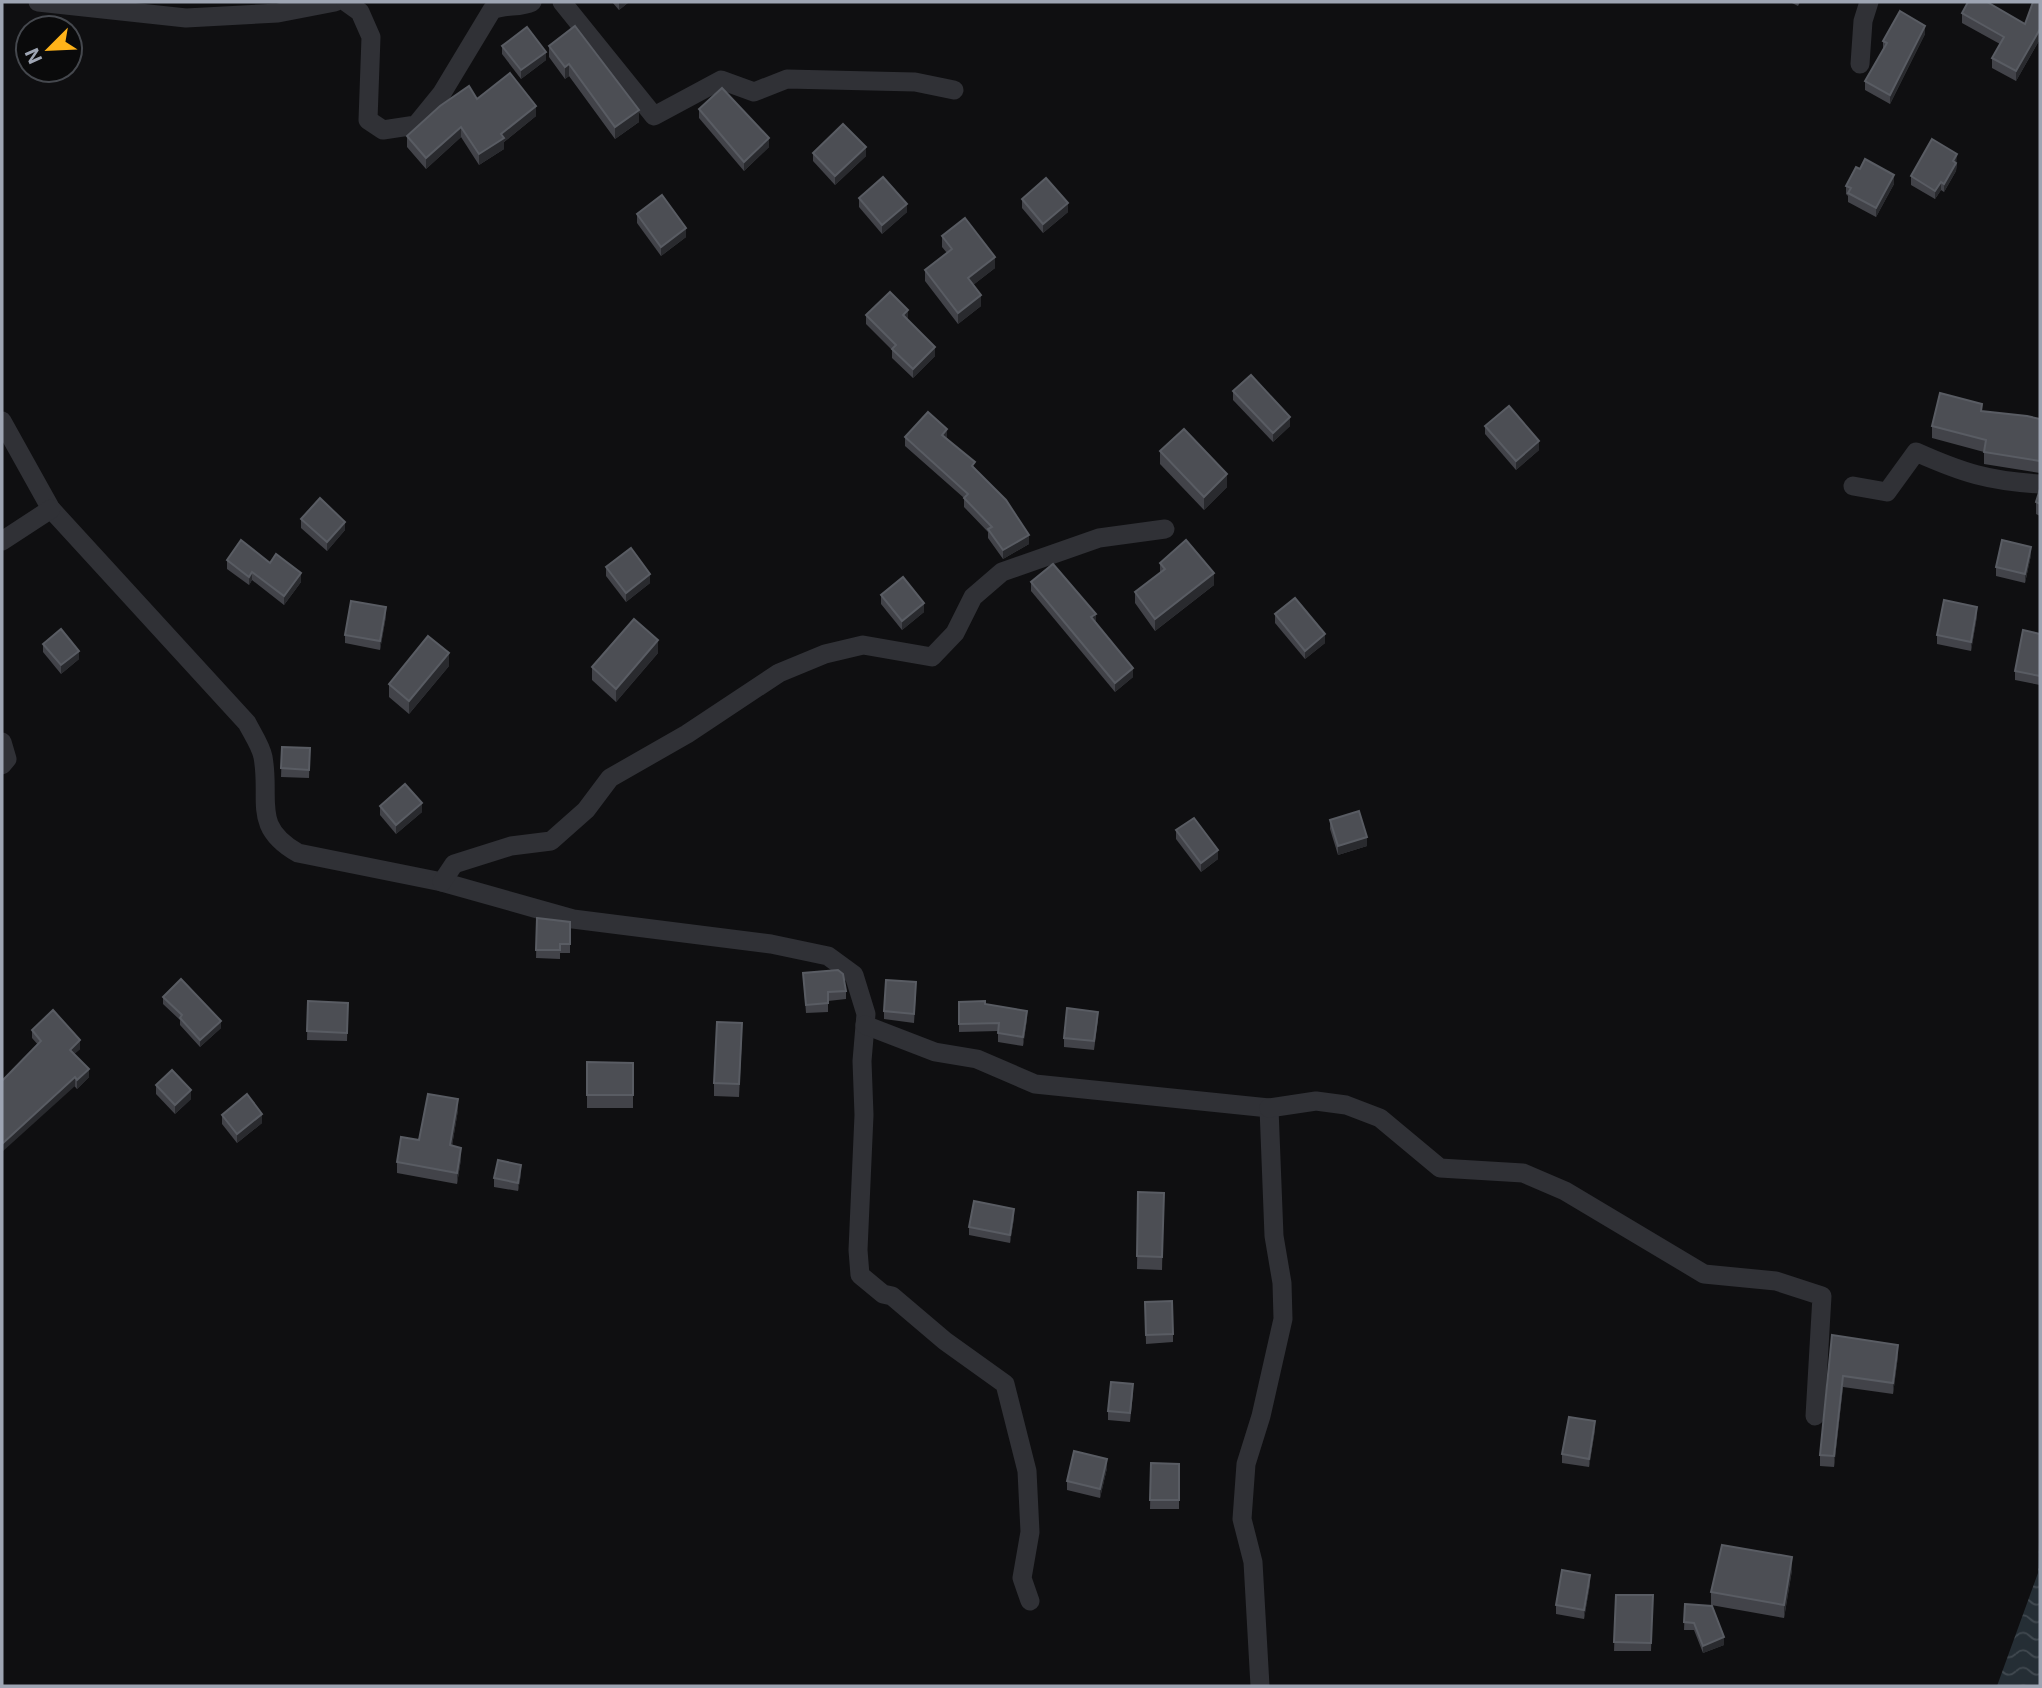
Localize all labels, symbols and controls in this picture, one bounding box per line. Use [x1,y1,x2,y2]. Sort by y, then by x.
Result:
north arrow [14,14,84,84]
text: N [20,44,47,67]

